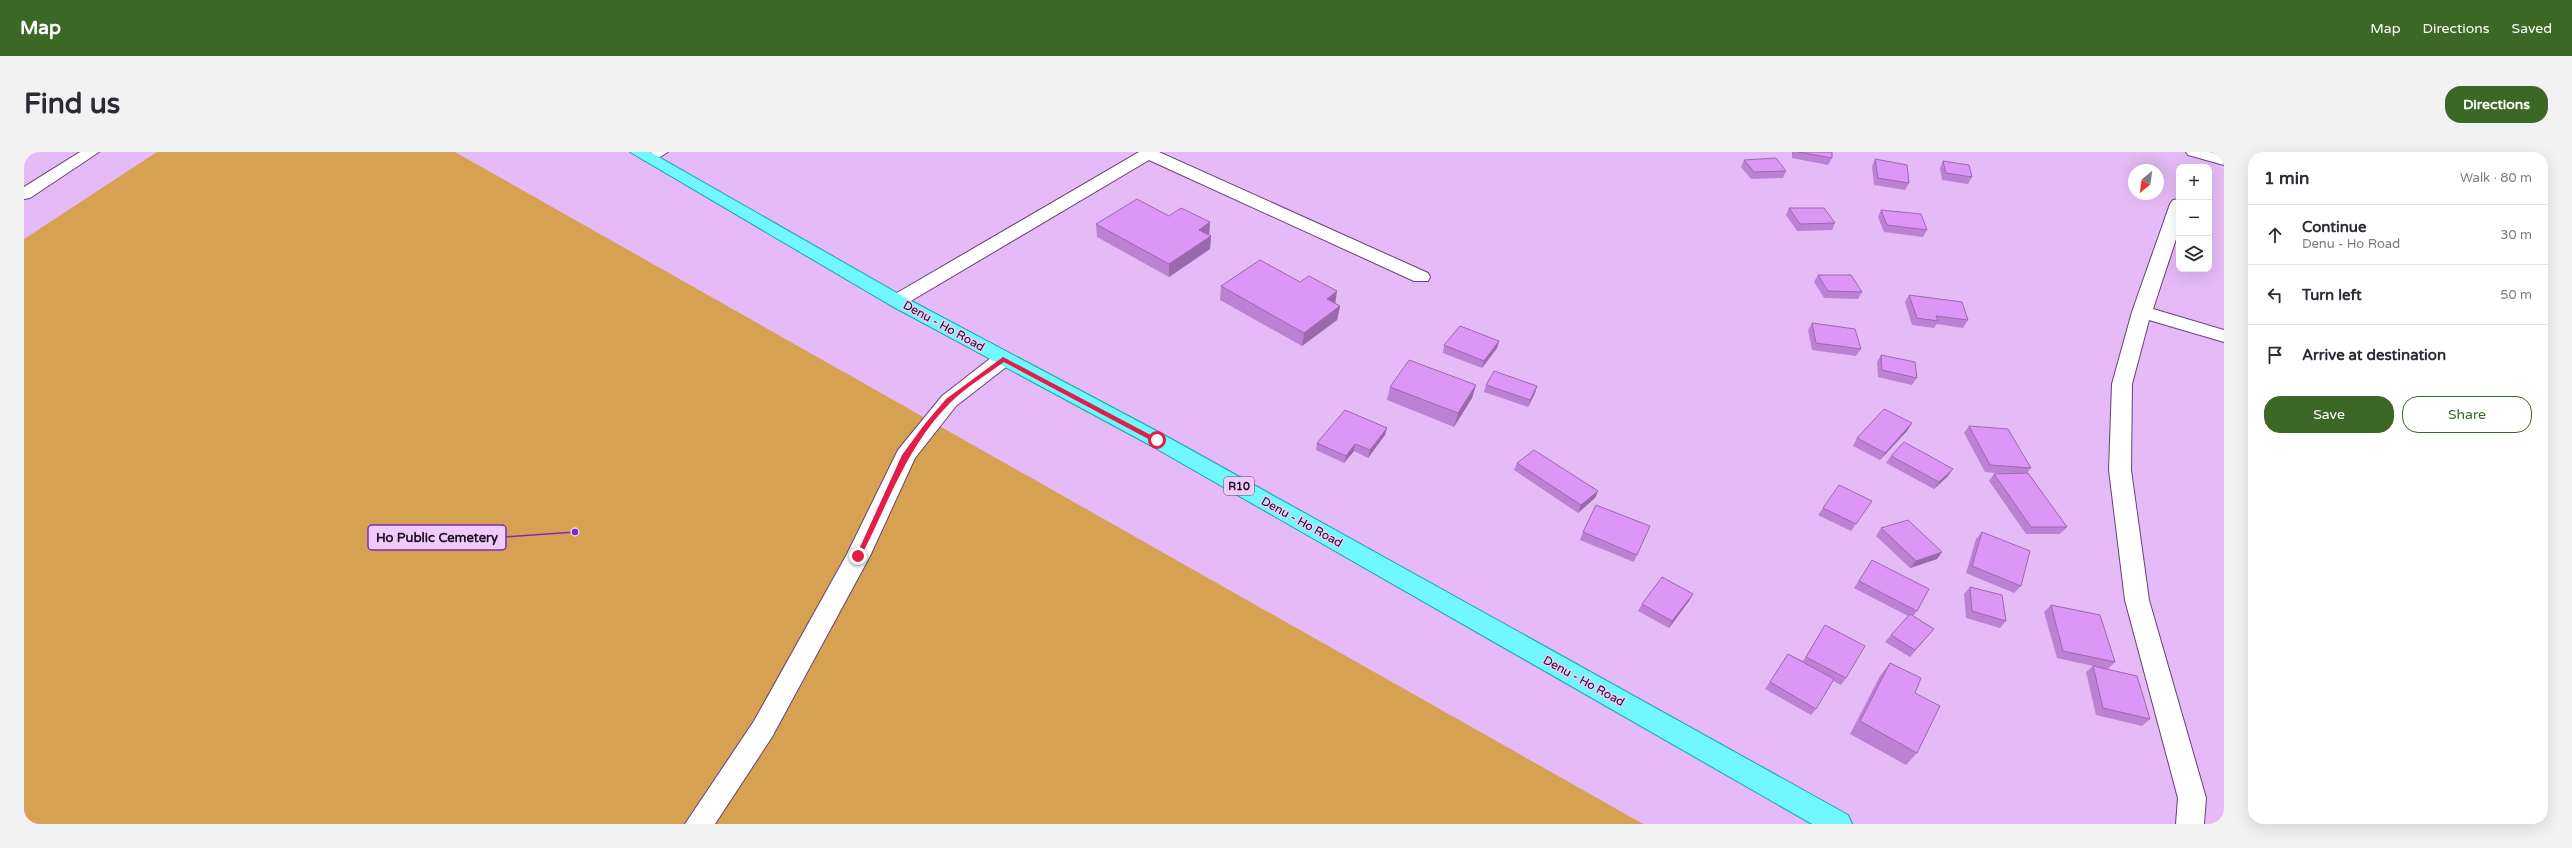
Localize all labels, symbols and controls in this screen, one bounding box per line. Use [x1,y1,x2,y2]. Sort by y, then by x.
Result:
text: Map [20,17,61,39]
text: Map [2370,20,2401,37]
text: Directions [2423,20,2490,37]
text: Saved [2512,20,2552,37]
button: Directions [2445,86,2548,123]
text: Find us [24,87,120,121]
north arrow [2128,164,2164,200]
map controls [2176,164,2212,272]
button: + [2176,164,2212,200]
text: 1 min [2264,168,2309,189]
text: Walk · 80 m [2460,170,2532,186]
button: − [2176,200,2212,236]
text: Continue [2302,218,2366,236]
icon: ahead [2264,224,2286,246]
text: 30 m [2500,227,2532,243]
button: layers [2176,236,2212,272]
text: Denu - Ho Road [2302,236,2400,252]
icon: left [2264,284,2286,306]
text: Turn left [2302,286,2362,304]
text: 50 m [2500,287,2532,303]
street label: Denu - Ho Road [901,298,987,354]
icon: arrive [2264,344,2286,366]
text: Arrive at destination [2302,346,2446,364]
button: Save [2264,396,2394,433]
button: Share [2402,396,2532,433]
route start [1148,431,1166,449]
road number: R10 [1224,477,1254,495]
street label: Denu - Ho Road [1259,494,1345,550]
callout: Ho Public Cemetery [368,525,506,550]
text: Ho Public Cemetery [376,530,498,546]
route end [849,547,867,565]
street label: Denu - Ho Road [1541,653,1627,709]

